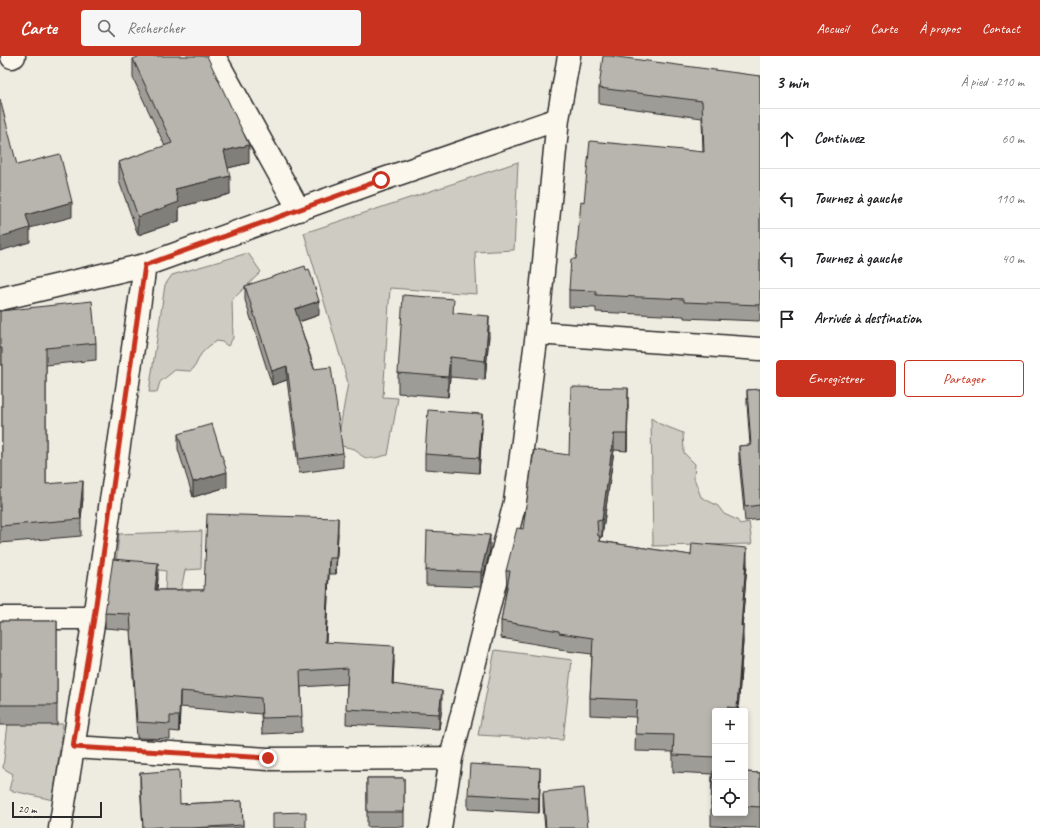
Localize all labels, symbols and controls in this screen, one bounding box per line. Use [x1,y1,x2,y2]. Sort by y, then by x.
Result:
search box [81,10,361,46]
text: Carte [20,16,57,40]
icon: search [95,17,117,39]
text: Rechercher [127,19,185,38]
text: Accueil [817,20,848,37]
text: Carte [870,20,897,37]
text: À propos [919,20,960,37]
text: Contact [982,20,1020,37]
text: 3 min [776,72,809,93]
text: À pied · 210 m [961,74,1024,90]
icon: ahead [776,128,798,150]
text: Continuez [814,129,864,148]
text: 60 m [1002,131,1024,147]
route start [372,171,390,189]
icon: left [776,188,798,210]
text: Tournez à gauche [814,189,901,208]
text: 110 m [996,191,1024,207]
icon: left [776,248,798,270]
text: Tournez à gauche [814,249,901,268]
text: 40 m [1002,251,1024,267]
icon: arrive [776,308,798,330]
text: Arrivée à destination [814,309,922,328]
button: Enregistrer [776,360,896,397]
button: Partager [904,360,1024,397]
map controls [712,708,748,816]
button: + [712,708,748,744]
button: − [712,744,748,780]
route end [259,749,277,767]
button: locate [712,780,748,816]
scale bar [12,800,102,819]
text: 20 m [18,802,37,816]

